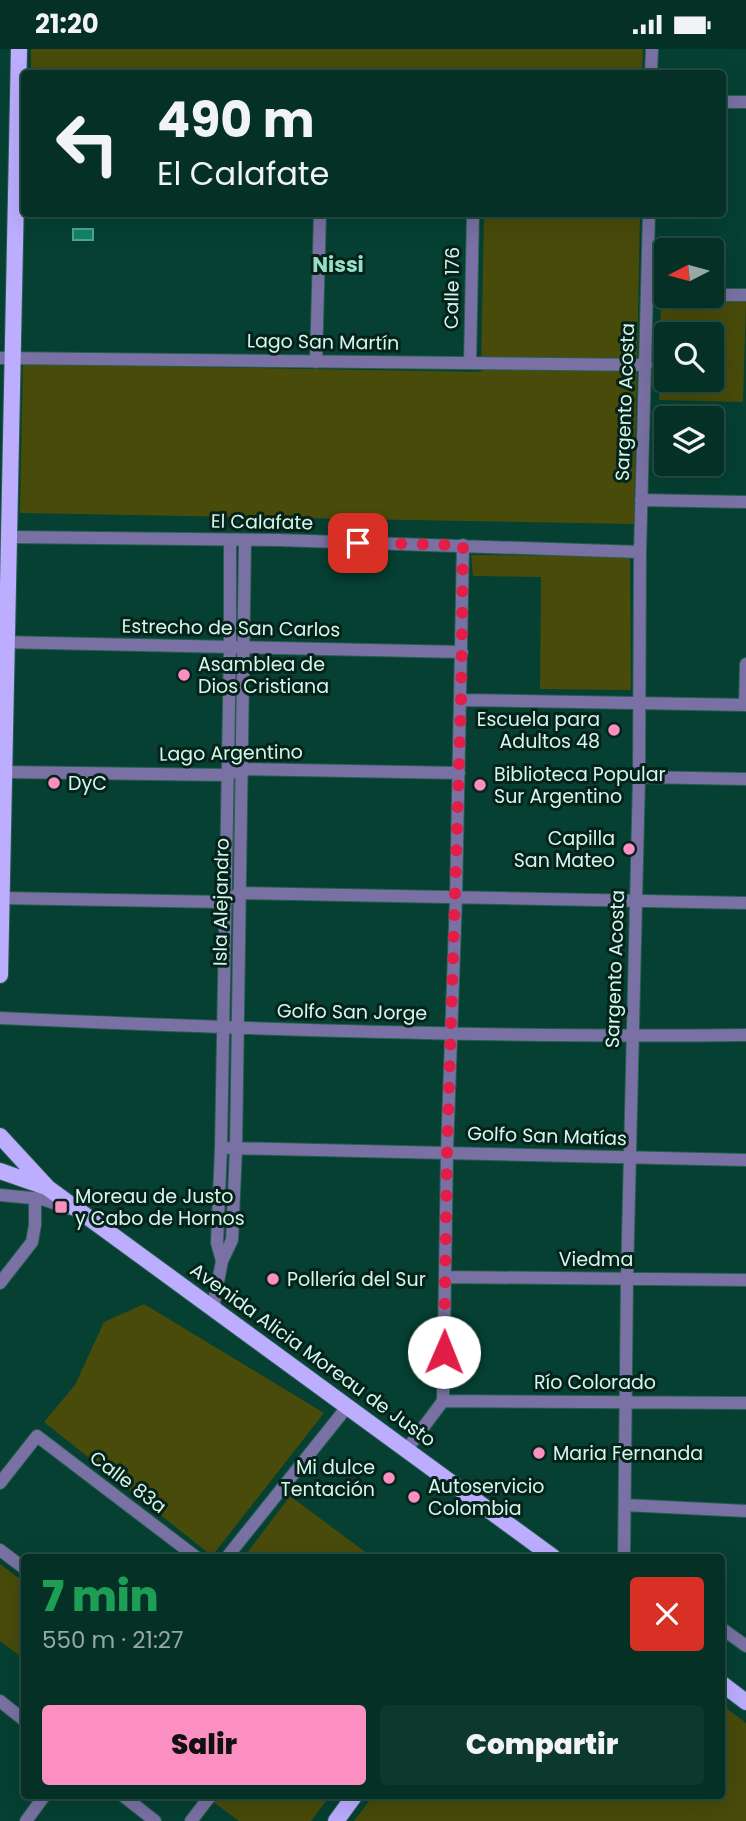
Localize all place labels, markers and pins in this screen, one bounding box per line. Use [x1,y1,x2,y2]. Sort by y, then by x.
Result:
pin [328,513,388,573]
place label: Asamblea de Dios Cristiana [198,651,329,700]
marker: Asamblea de Dios Cristiana [176,667,192,683]
place label: Escuela para Adultos 48 [477,706,600,755]
marker: Escuela para Adultos 48 [606,722,622,738]
place label: Biblioteca Popular Sur Argentino [494,761,666,810]
place label: DyC [68,770,107,797]
marker: DyC [46,775,62,791]
marker: Biblioteca Popular Sur Argentino [472,777,488,793]
place label: Capilla San Mateo [514,825,615,874]
marker: Capilla San Mateo [621,841,637,857]
place label: Moreau de Justo y Cabo de Hornos [75,1183,245,1232]
marker: Moreau de Justo y Cabo de Hornos [53,1199,69,1215]
place label: Pollería del Sur [287,1266,426,1293]
marker: Pollería del Sur [265,1271,281,1287]
place label: Maria Fernanda [553,1440,703,1467]
marker: Maria Fernanda [531,1445,547,1461]
place label: Mi dulce Tentación [280,1454,375,1503]
marker: Mi dulce Tentación [381,1470,397,1486]
place label: Autoservicio Colombia [428,1473,545,1522]
marker: Autoservicio Colombia [406,1489,422,1505]

